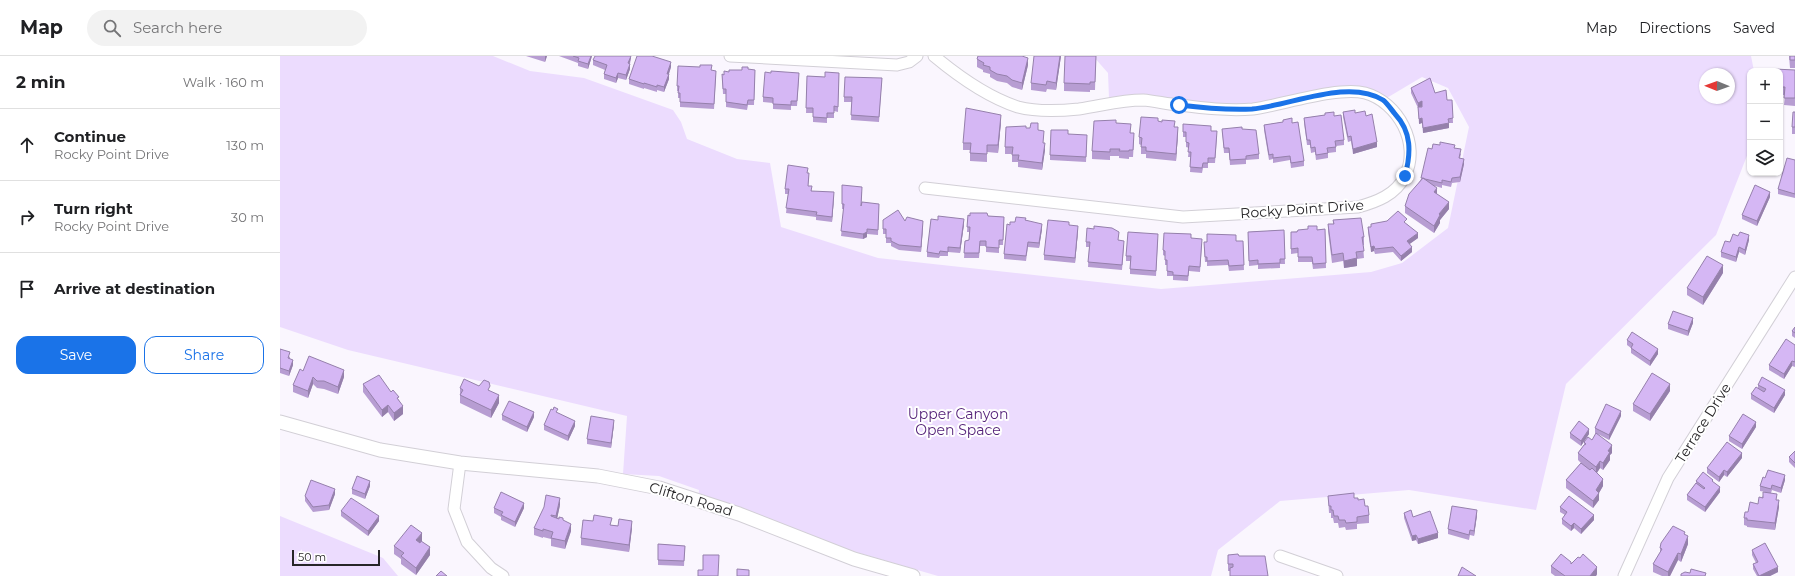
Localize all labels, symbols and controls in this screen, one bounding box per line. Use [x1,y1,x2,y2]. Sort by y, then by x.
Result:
search box [87,10,367,46]
text: Map [20,16,63,39]
icon: search [101,17,123,39]
text: Search here [133,18,222,37]
text: Map [1586,19,1617,37]
text: Directions [1639,19,1711,37]
text: Saved [1733,19,1775,37]
north arrow [1699,68,1735,104]
map controls [1747,68,1783,176]
button: + [1747,68,1783,104]
text: 2 min [16,72,66,92]
text: Walk · 160 m [183,74,264,90]
route start [1170,96,1188,114]
button: − [1747,104,1783,140]
text: Continue [54,127,126,146]
icon: ahead [16,134,38,156]
text: 130 m [226,137,264,153]
button: layers [1747,140,1783,176]
text: Rocky Point Drive [54,146,169,162]
route end [1396,167,1414,185]
street label: Rocky Point Drive [1240,196,1364,222]
text: Turn right [54,199,133,218]
icon: right [16,206,38,228]
text: 30 m [231,209,264,225]
text: Rocky Point Drive [54,218,169,234]
icon: arrive [16,278,38,300]
text: Arrive at destination [54,279,215,298]
button: Save [16,336,136,374]
button: Share [144,336,264,374]
street label: Terrace Drive [1671,380,1735,466]
park label: Upper Canyon Open Space [908,405,1008,439]
street label: Clifton Road [647,478,735,520]
scale bar [292,548,380,567]
text: 50 m [298,550,326,564]

